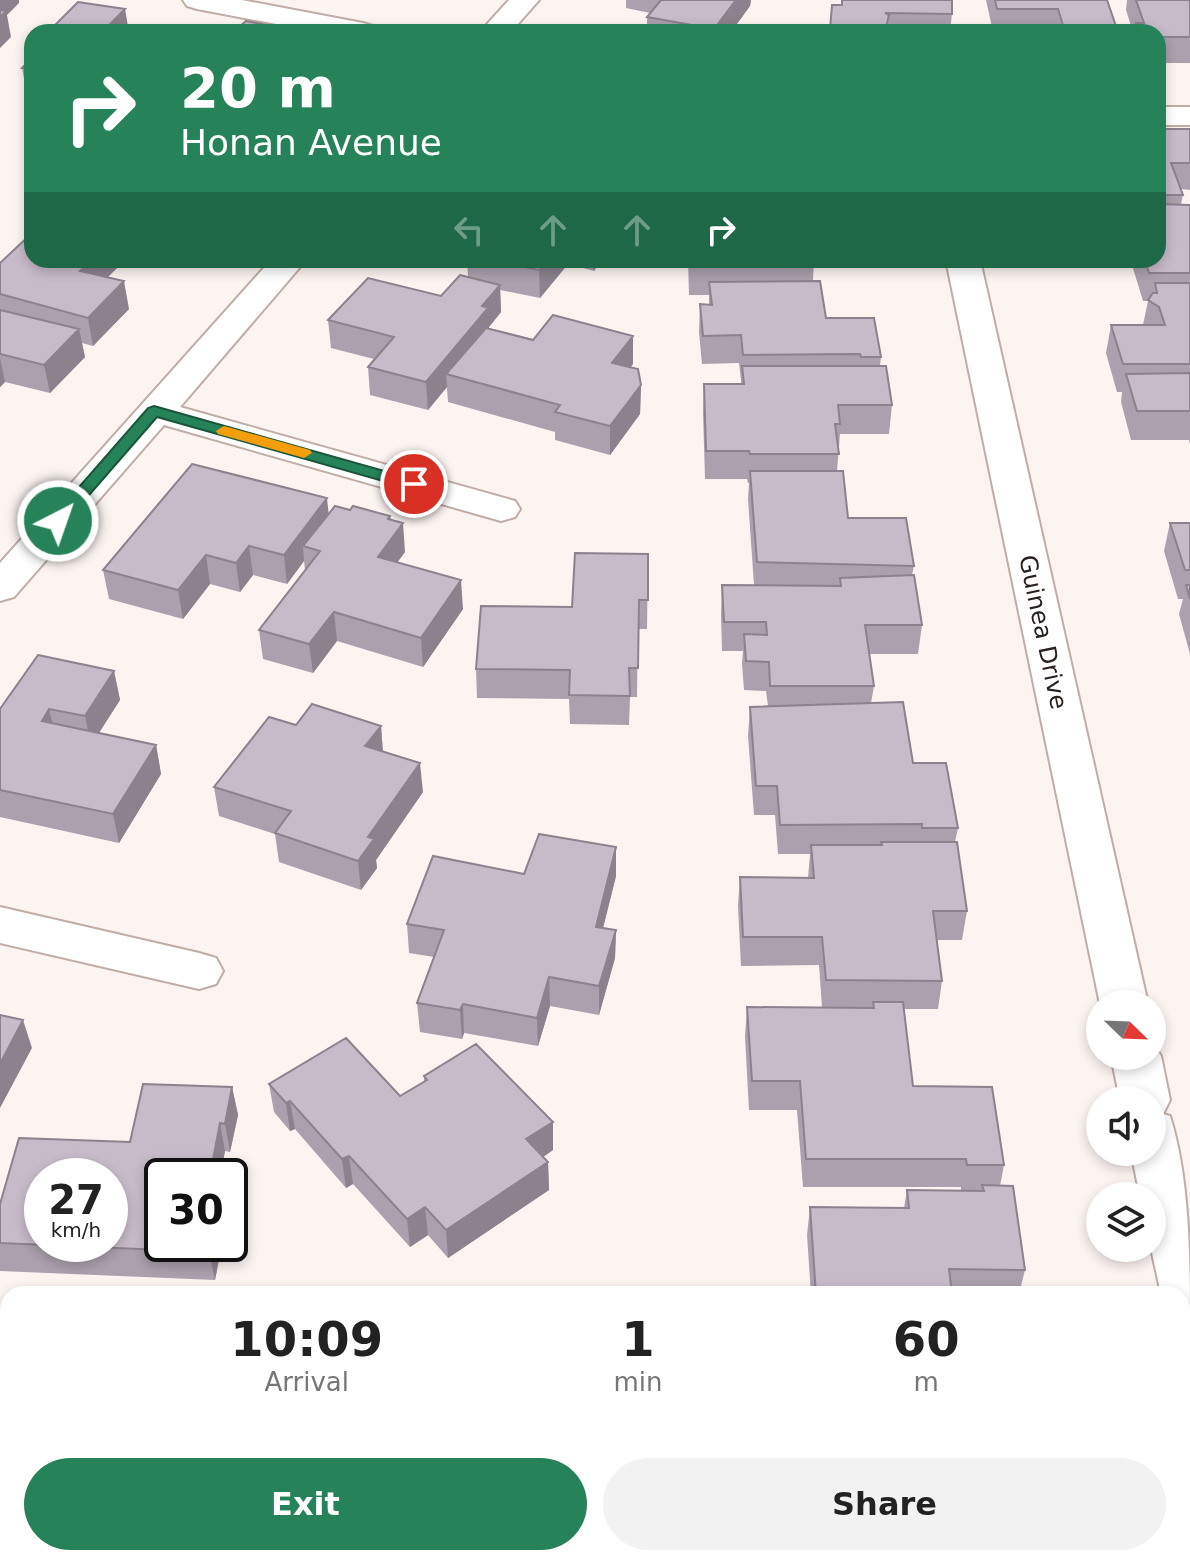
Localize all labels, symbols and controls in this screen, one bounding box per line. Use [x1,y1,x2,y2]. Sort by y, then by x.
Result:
text: 20 m [180,55,336,120]
icon: right [48,56,152,160]
text: Honan Avenue [180,122,442,163]
icon: left [447,208,491,252]
icon: ahead [531,208,575,252]
icon: ahead [615,208,659,252]
icon: right [699,208,743,252]
pin [380,450,448,518]
icon: arrive [392,462,436,506]
position arrow [16,479,100,563]
street label: Guinea Drive [1013,552,1073,712]
north arrow [1086,990,1166,1070]
map controls [1086,990,1166,1262]
button: sound [1086,1086,1166,1166]
speed limit sign: 30 [144,1158,248,1262]
text: 27 [48,1177,104,1223]
button: layers [1086,1182,1166,1262]
text: km/h [51,1218,101,1242]
text: 10:09 [230,1311,383,1367]
text: 1 [621,1311,655,1367]
text: 60 [893,1311,960,1367]
text: Arrival [265,1367,349,1397]
text: min [613,1367,663,1397]
text: m [914,1367,939,1397]
button: Exit [24,1458,587,1550]
button: Share [603,1458,1166,1550]

